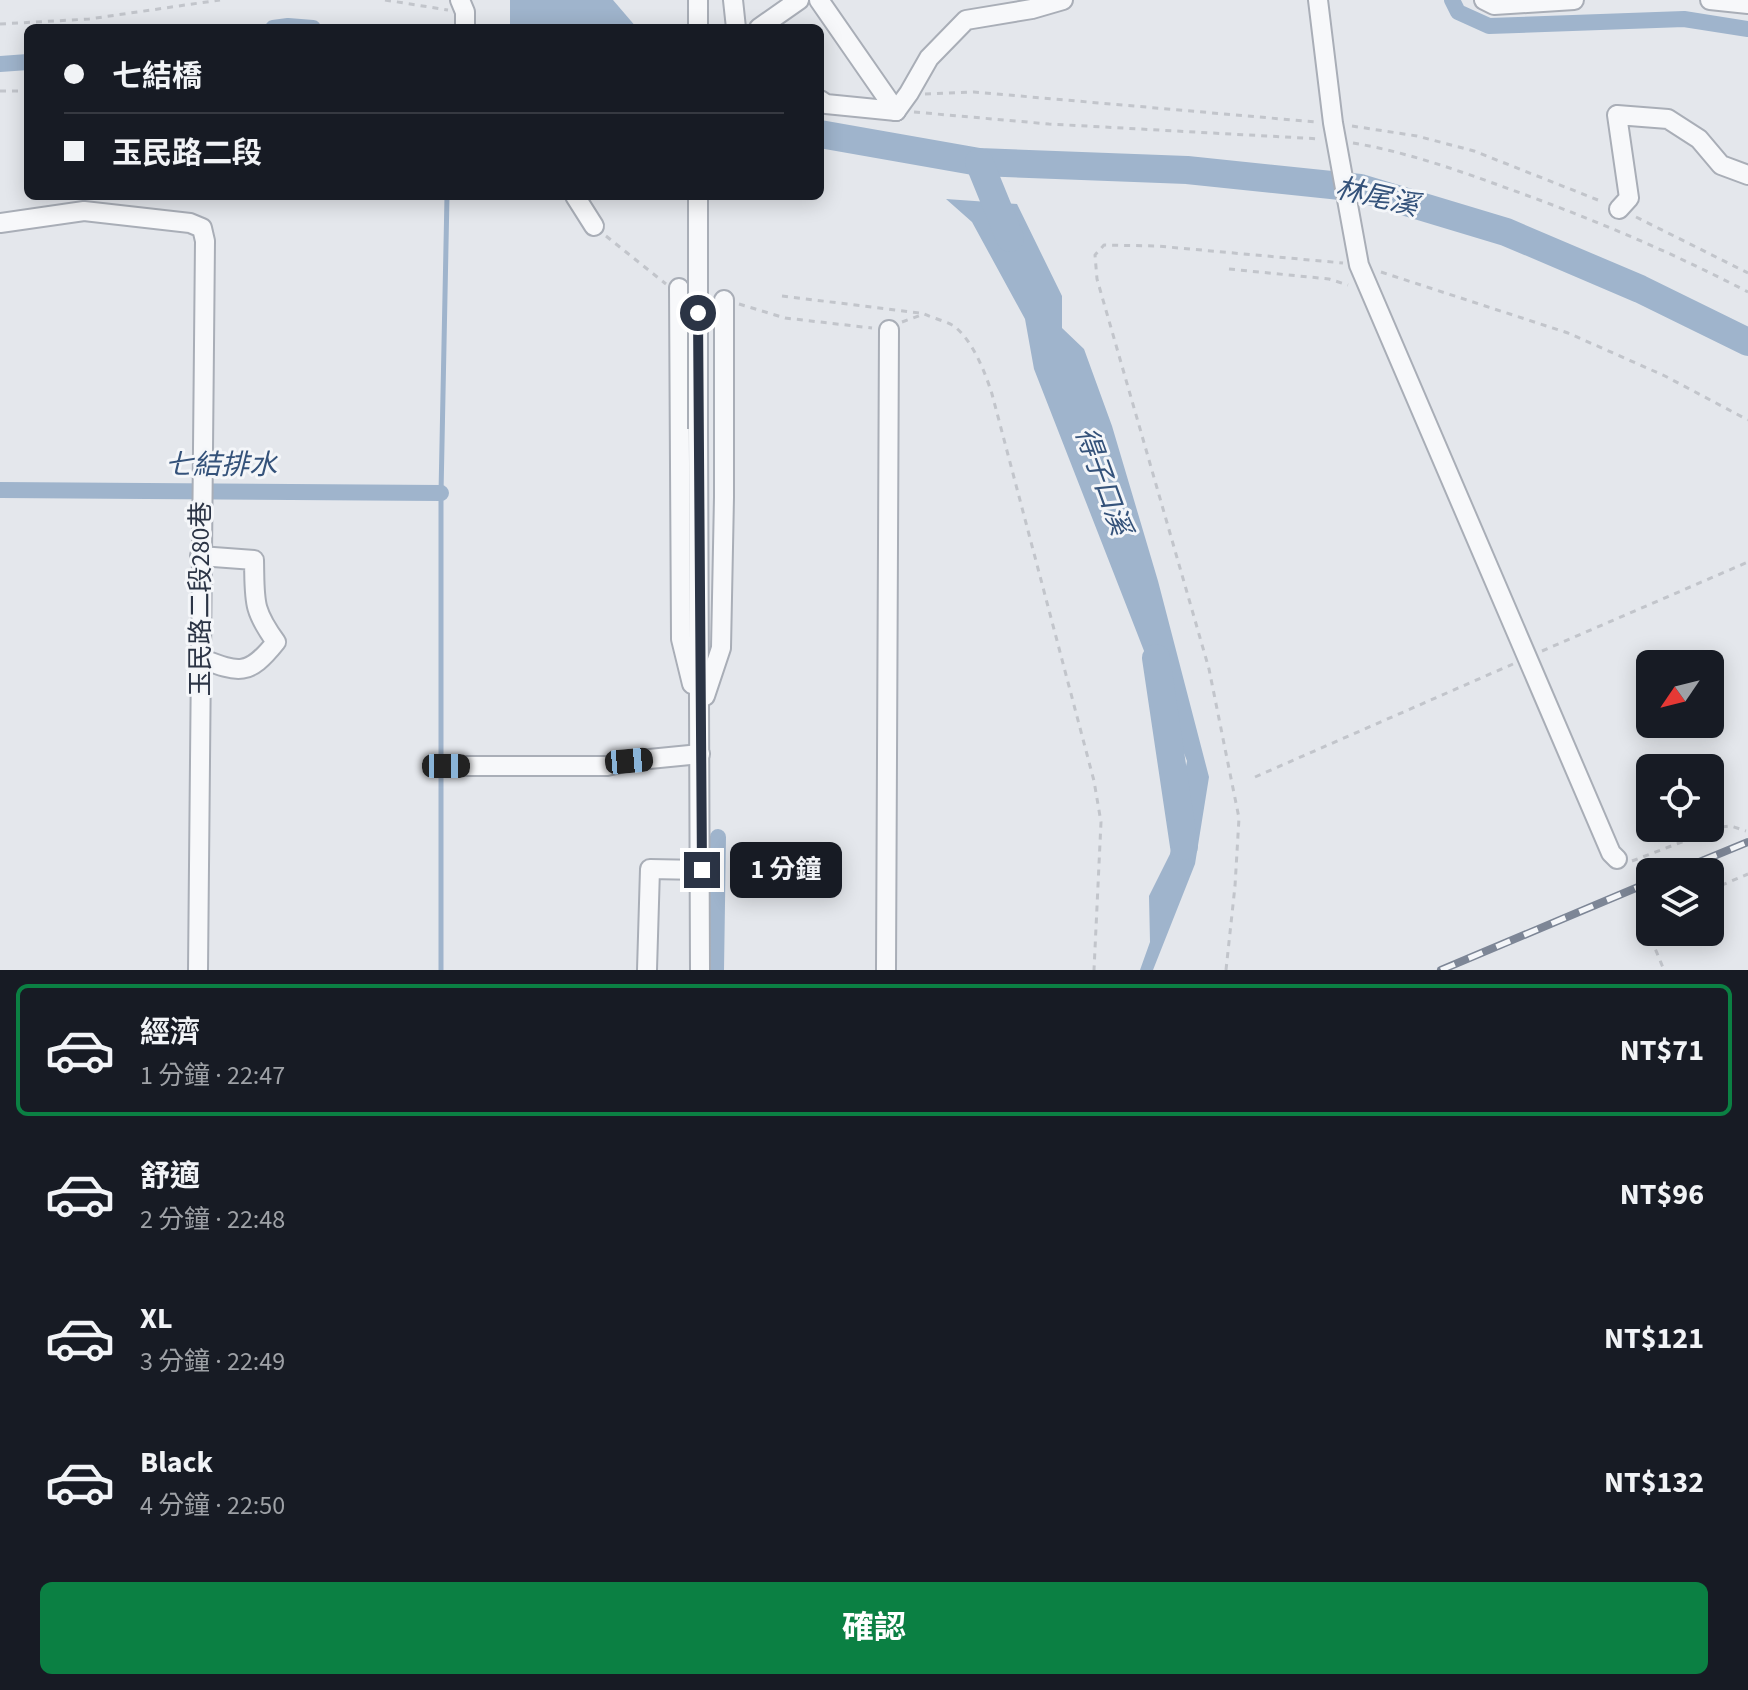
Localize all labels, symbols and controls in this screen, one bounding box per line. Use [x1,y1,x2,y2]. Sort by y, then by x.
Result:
text: 七結橋 [112,55,202,98]
text: 玉民路二段 [112,132,262,175]
water label: 林尾溪 [1332,168,1426,227]
route start [680,295,716,331]
water label: 得子口溪 [1065,422,1142,544]
water label: 七結排水 [165,445,279,485]
street label: 玉民路二段280巷 [182,502,219,696]
north arrow [1636,650,1724,738]
map controls [1636,650,1724,946]
car [604,747,654,775]
car [422,754,470,778]
button: locate [1636,754,1724,842]
callout: 1 分鐘 [730,842,842,898]
text: 1 分鐘 [751,851,821,888]
route end [684,852,720,888]
button: layers [1636,858,1724,946]
text: 經濟 [140,1011,200,1054]
icon: car [44,1014,116,1086]
text: NT$71 [1620,1029,1704,1072]
text: 1 分鐘 · 22:47 [140,1057,285,1094]
text: 舒適 [140,1155,200,1198]
icon: car [44,1158,116,1230]
text: NT$96 [1620,1173,1704,1216]
text: 2 分鐘 · 22:48 [140,1201,285,1238]
text: XL [140,1297,173,1340]
icon: car [44,1302,116,1374]
text: NT$121 [1604,1317,1704,1360]
text: 3 分鐘 · 22:49 [140,1343,285,1380]
text: Black [140,1441,213,1484]
icon: car [44,1446,116,1518]
text: NT$132 [1604,1461,1704,1504]
text: 4 分鐘 · 22:50 [140,1487,285,1524]
button: 確認 [40,1582,1708,1674]

